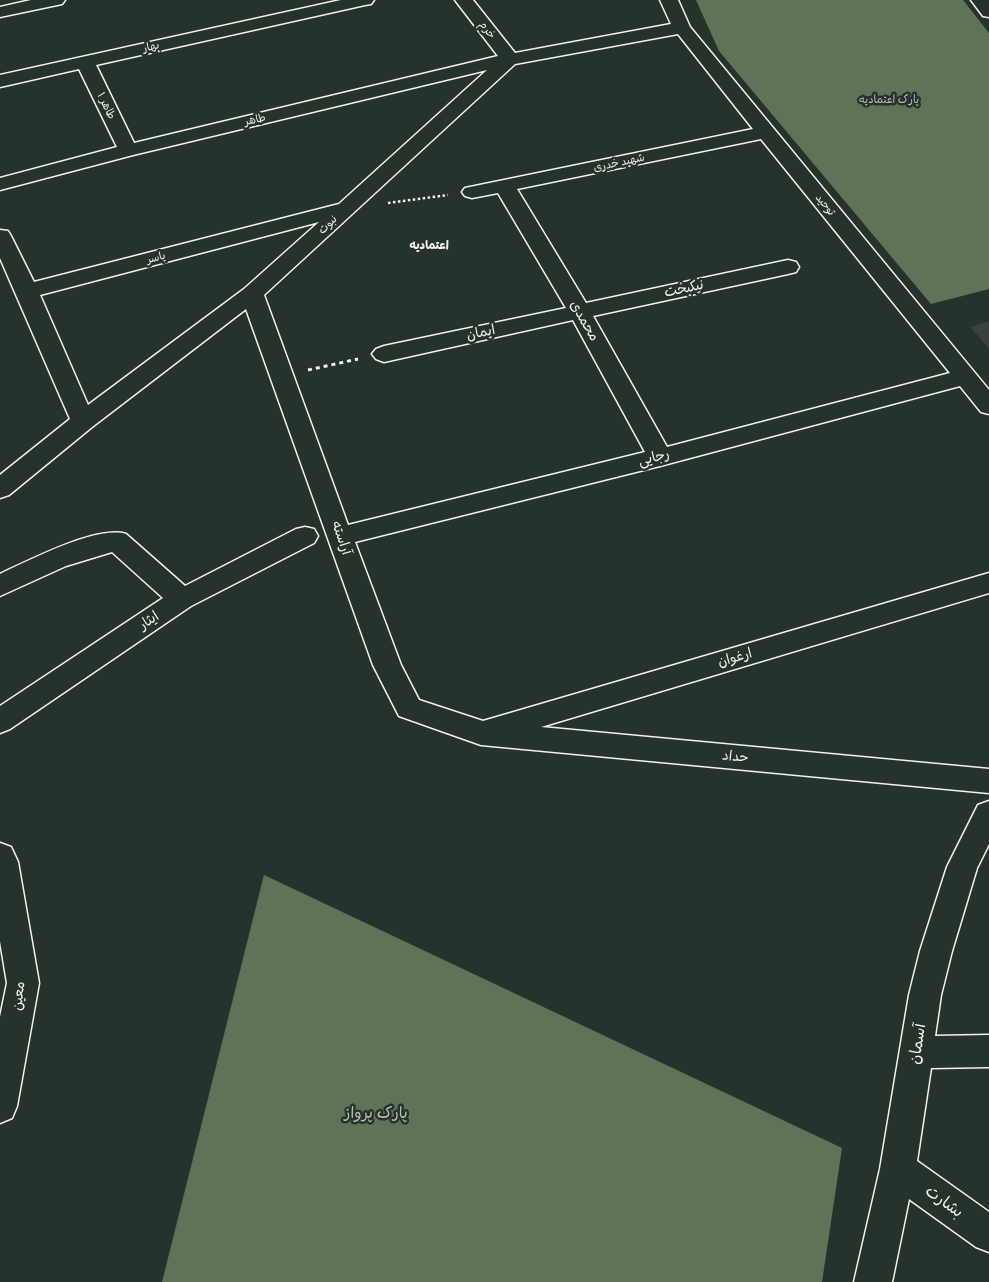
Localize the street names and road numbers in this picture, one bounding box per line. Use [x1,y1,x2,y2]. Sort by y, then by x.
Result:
street label: خرم [476,18,498,42]
street label: بهار [141,39,161,55]
street label: طاهر ۱ [94,90,118,122]
street label: طاهر [243,111,267,129]
street label: شهید خدری [592,151,646,175]
street label: توحید [812,191,838,219]
street label: نبوت [316,213,340,237]
street label: یاسر [145,249,167,267]
street label: نیکبخت [663,277,705,301]
street label: محمدی [566,298,602,344]
street label: ایمان [465,322,497,344]
street label: رجایی [637,446,671,470]
street label: آراسته [327,519,355,557]
street label: ایثار [136,608,162,634]
street label: ارغوان [716,645,754,671]
street label: حداد [721,748,749,766]
street label: معین [9,981,29,1011]
street label: آسمان [905,1022,931,1066]
street label: بشارت [921,1182,967,1222]

